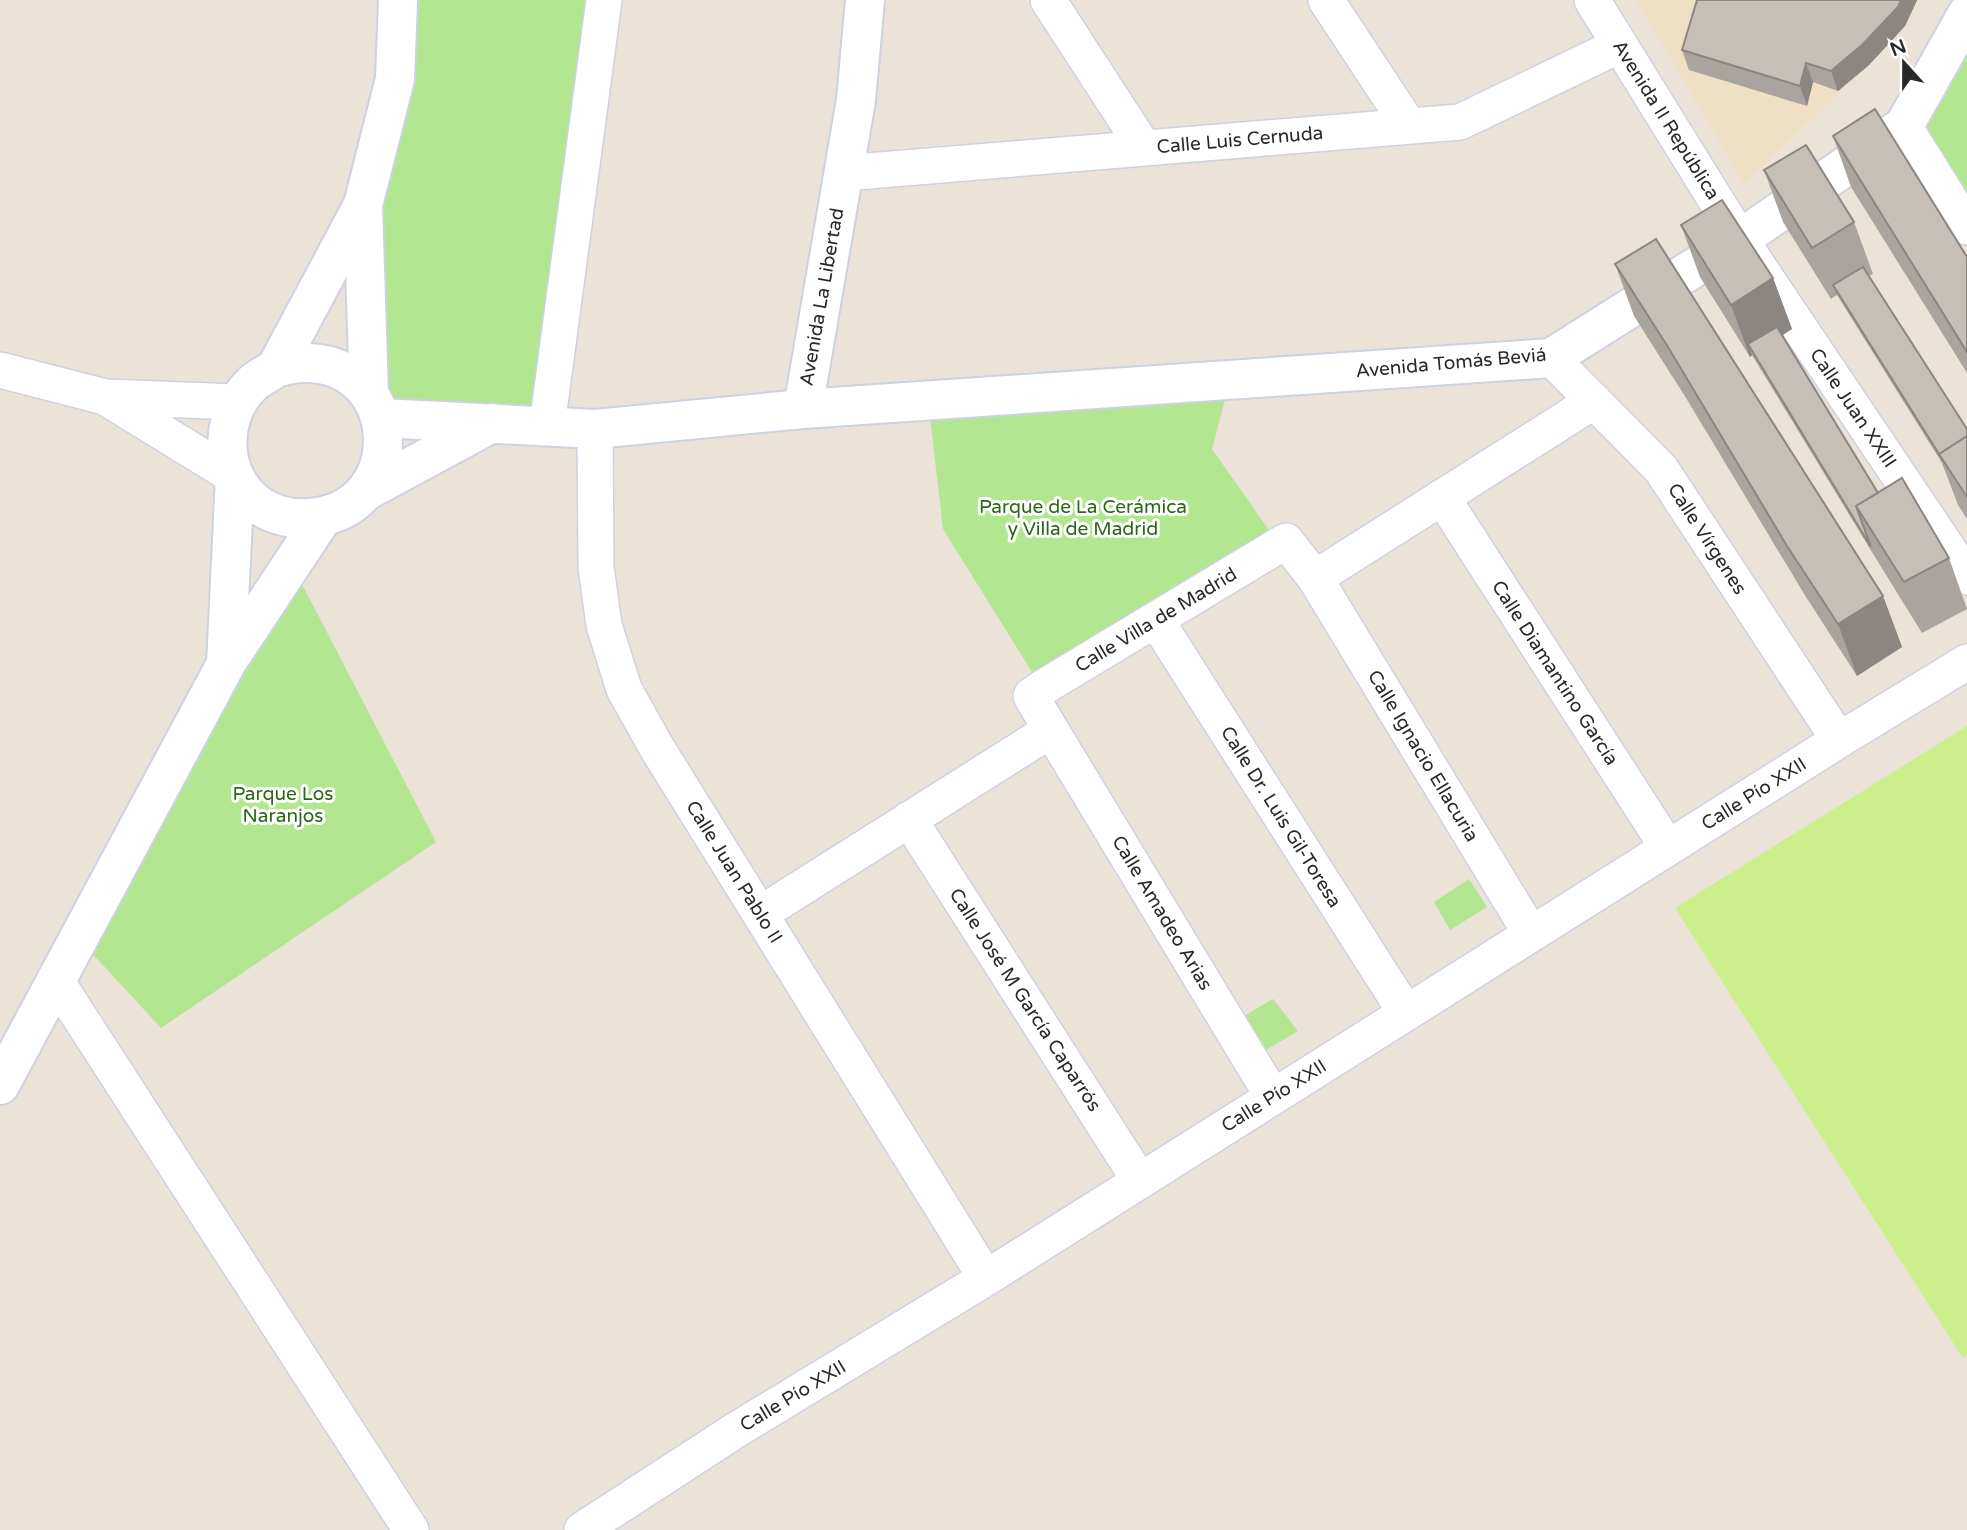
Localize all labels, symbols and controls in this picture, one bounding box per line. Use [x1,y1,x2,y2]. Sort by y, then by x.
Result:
north arrow [1869,28,1939,98]
text: N [1887,35,1909,61]
street label: Avenida II República [1608,36,1724,204]
street label: Calle Luis Cernuda [1156,122,1324,158]
street label: Avenida La Libertad [796,206,848,388]
street label: Avenida Tomás Beviá [1355,344,1547,382]
street label: Calle Juan XXIII [1805,344,1901,472]
street label: Calle Vírgenes [1663,479,1751,599]
park label: Parque de La Cerámica y Villa de Madrid [979,496,1187,540]
street label: Calle Villa de Madrid [1071,563,1241,677]
street label: Calle Diamantino García [1487,577,1623,769]
street label: Calle Ignacio Ellacuria [1363,666,1483,846]
street label: Calle Dr. Luis Gil-Toresa [1216,722,1346,912]
street label: Calle Pío XXII [1697,753,1811,835]
park label: Parque Los Naranjos [233,783,333,827]
street label: Calle Juan Pablo II [681,797,787,947]
street label: Calle Amadeo Arias [1107,832,1217,994]
street label: Calle José M García Caparrós [945,884,1105,1116]
street label: Calle Pío XXII [1217,1055,1331,1137]
street label: Calle Pío XXII [736,1356,850,1436]

